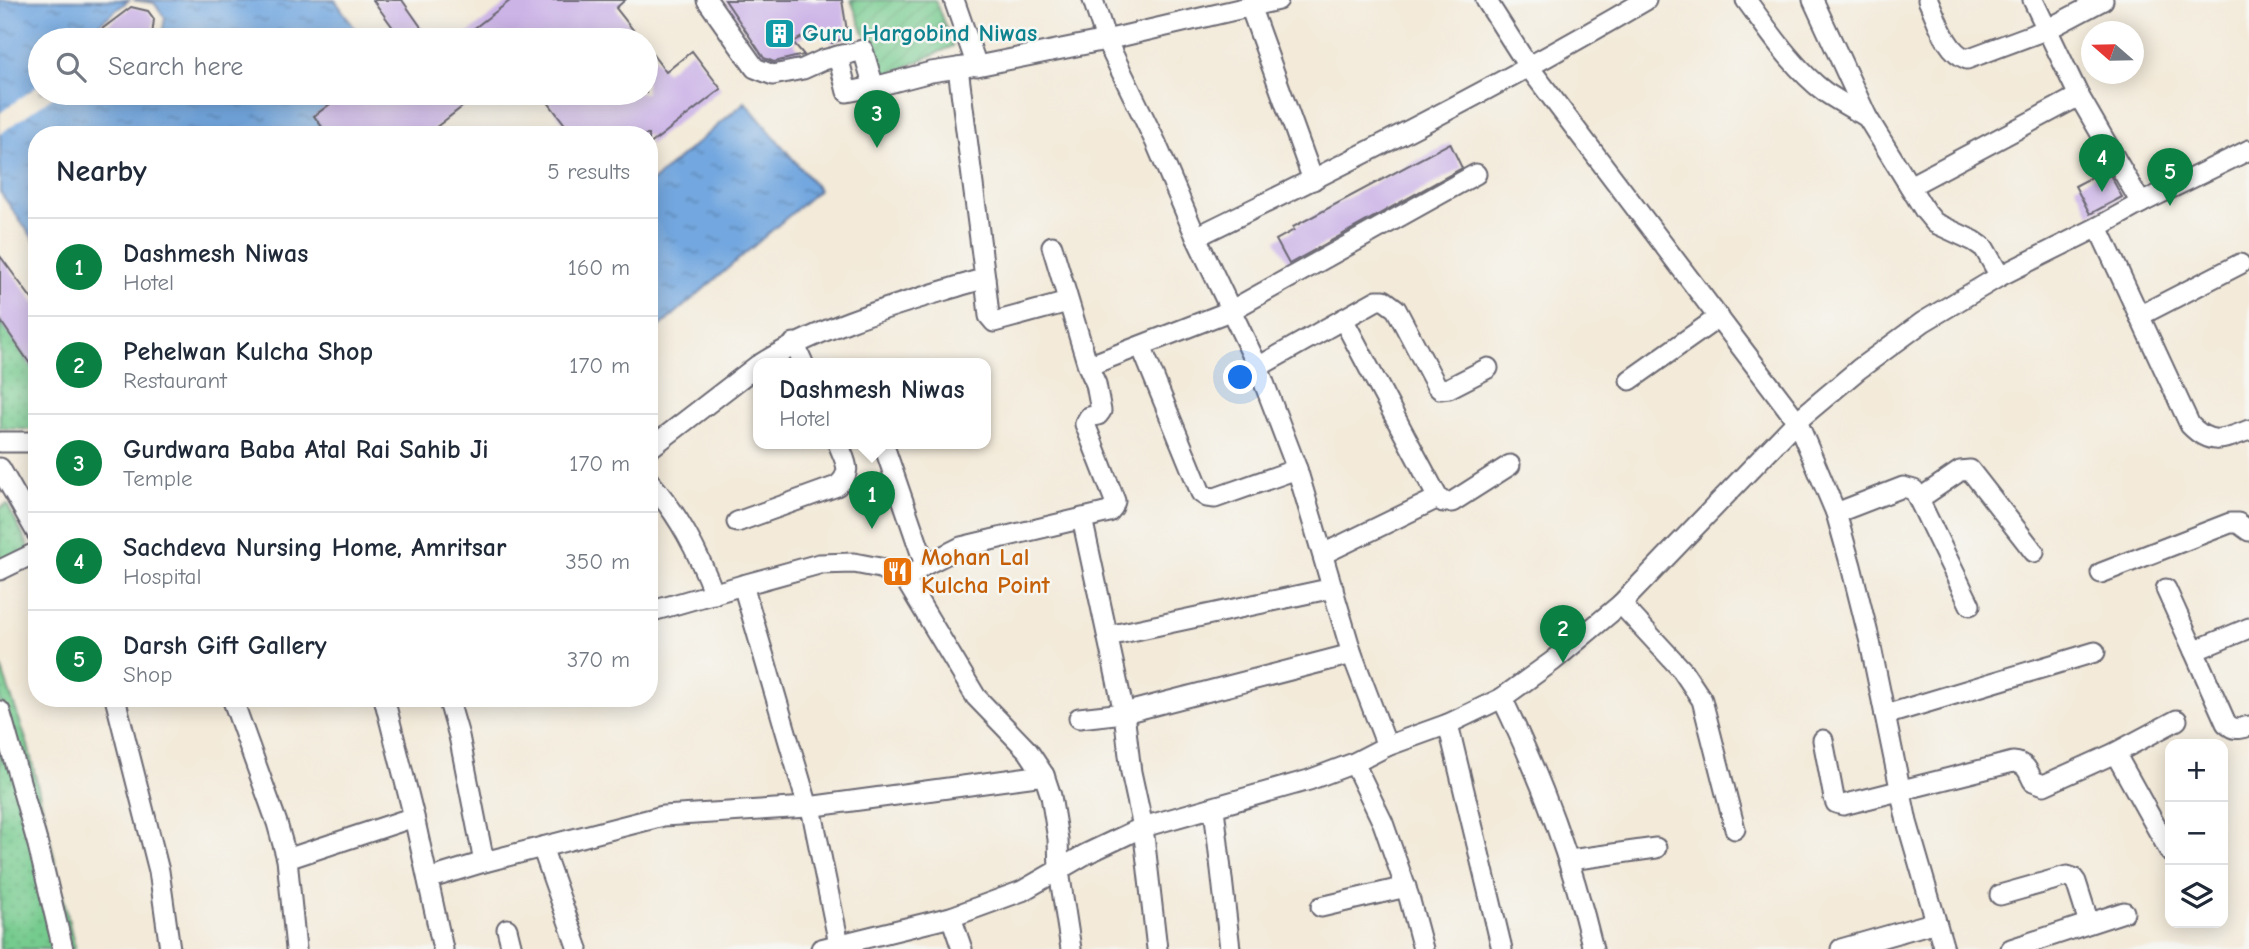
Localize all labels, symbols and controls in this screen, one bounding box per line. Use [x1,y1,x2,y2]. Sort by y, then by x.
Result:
building icon: Guru Hargobind Niwas [762,16,796,50]
place label: Guru Hargobind Niwas [802,19,1037,47]
north arrow [2081,21,2144,84]
search box [28,28,658,105]
icon: search [52,48,90,86]
text: Search here [108,52,243,82]
pin: 3 [854,90,900,148]
pin: 4 [2079,134,2125,192]
pin: 5 [2147,148,2193,206]
text: Nearby [56,154,147,189]
text: 5 results [547,158,630,185]
text: Dashmesh Niwas [123,239,308,269]
text: 1 [74,254,84,281]
text: 160 m [568,254,630,281]
text: Hotel [123,269,174,296]
text: Pehelwan Kulcha Shop [123,337,373,367]
text: 2 [73,352,85,379]
text: 170 m [569,352,630,379]
popup [753,358,991,449]
your location [1223,360,1257,394]
text: Restaurant [123,367,227,394]
text: Dashmesh Niwas [779,375,965,405]
text: Hotel [779,405,830,432]
text: Gurdwara Baba Atal Rai Sahib Ji [123,435,489,465]
text: 3 [73,450,85,477]
text: 170 m [569,450,630,477]
text: Temple [123,465,192,492]
pin: 1 [849,471,895,529]
text: Sachdeva Nursing Home, Amritsar [123,533,506,563]
place label: Mohan Lal Kulcha Point [921,543,1051,599]
text: 4 [74,548,84,575]
text: 350 m [565,548,630,575]
restaurant icon: Mohan Lal Kulcha Point [881,554,915,588]
text: Hospital [123,563,201,590]
pin: 2 [1540,605,1586,663]
text: Darsh Gift Gallery [123,631,327,661]
text: 5 [73,646,85,673]
text: 370 m [567,646,630,673]
text: Shop [123,661,172,688]
map controls [2165,739,2228,928]
button: + [2165,739,2228,802]
button: − [2165,802,2228,865]
button: layers [2165,865,2228,928]

